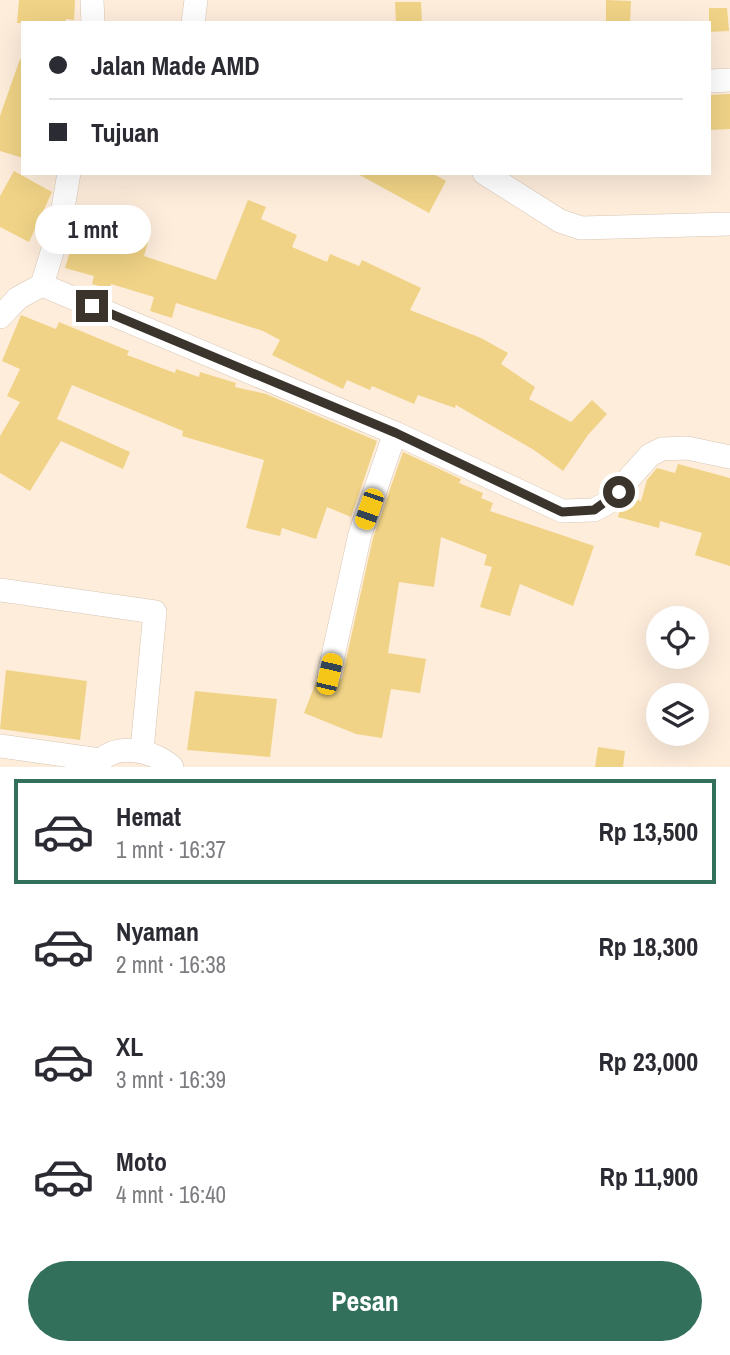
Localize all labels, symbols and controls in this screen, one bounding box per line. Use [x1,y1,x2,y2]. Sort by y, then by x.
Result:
text: Jalan Made AMD [91,48,260,83]
text: Tujuan [91,115,159,150]
callout: 1 mnt [34,204,150,254]
text: 1 mnt [68,214,118,245]
route end [76,290,108,322]
route start [603,476,635,508]
car [353,486,386,532]
map controls [646,606,709,746]
button: locate [646,606,709,669]
car [315,651,344,697]
button: layers [646,683,709,746]
text: Hemat [116,799,181,834]
icon: car [32,800,95,863]
text: Rp 13,500 [598,814,698,849]
text: 1 mnt · 16:37 [116,834,226,865]
text: Nyaman [116,914,199,949]
icon: car [32,915,95,978]
text: Rp 18,300 [598,929,698,964]
text: 2 mnt · 16:38 [116,949,226,980]
text: XL [116,1029,143,1064]
icon: car [32,1030,95,1093]
text: Rp 23,000 [598,1044,698,1079]
text: 3 mnt · 16:39 [116,1064,226,1095]
text: Moto [116,1144,167,1179]
icon: car [32,1145,95,1208]
text: Rp 11,900 [600,1159,698,1194]
text: 4 mnt · 16:40 [116,1179,226,1210]
button: Pesan [28,1261,702,1341]

